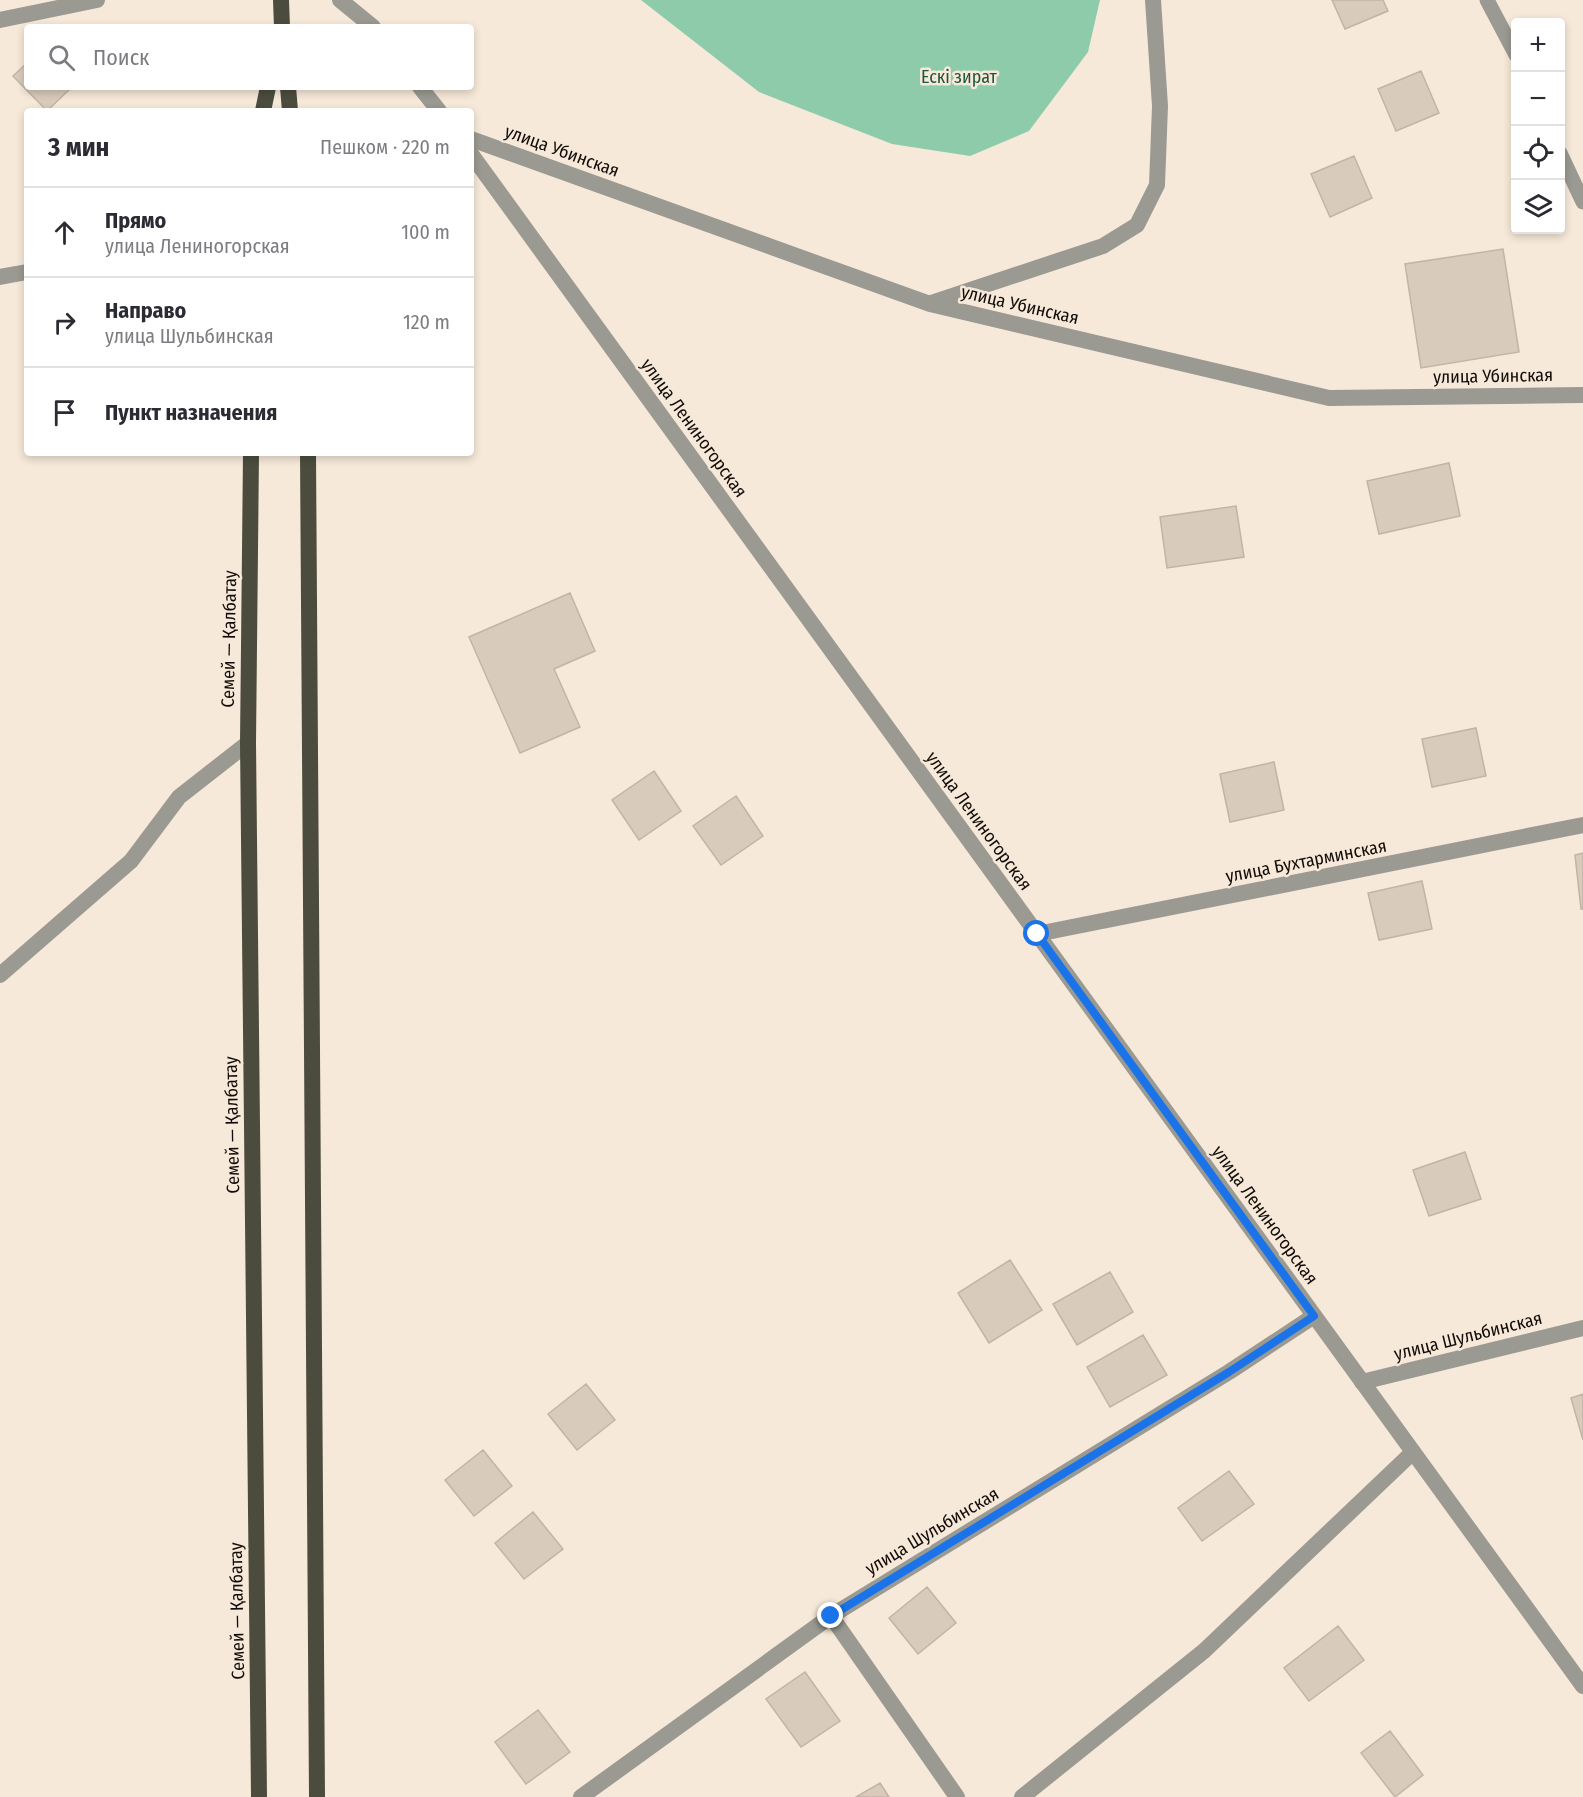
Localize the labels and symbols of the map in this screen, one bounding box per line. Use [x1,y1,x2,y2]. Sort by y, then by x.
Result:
park label: Ескі зират [921,66,998,88]
street label: улица Убинская [502,120,622,182]
street label: улица Убинская [959,281,1081,329]
street label: улица Лениногорская [636,354,752,502]
street label: улица Убинская [1433,364,1553,388]
street label: Семей — Қалбатау [217,570,241,708]
street label: улица Лениногорская [921,747,1037,895]
street label: улица Бухтарминская [1224,835,1388,887]
route start [1023,920,1049,946]
street label: Семей — Қалбатау [220,1056,244,1194]
street label: улица Лениногорская [1207,1141,1323,1289]
street label: улица Шульбинская [1392,1307,1544,1365]
street label: улица Шульбинская [861,1482,1003,1580]
street label: Семей — Қалбатау [225,1542,249,1680]
route end [817,1602,843,1628]

